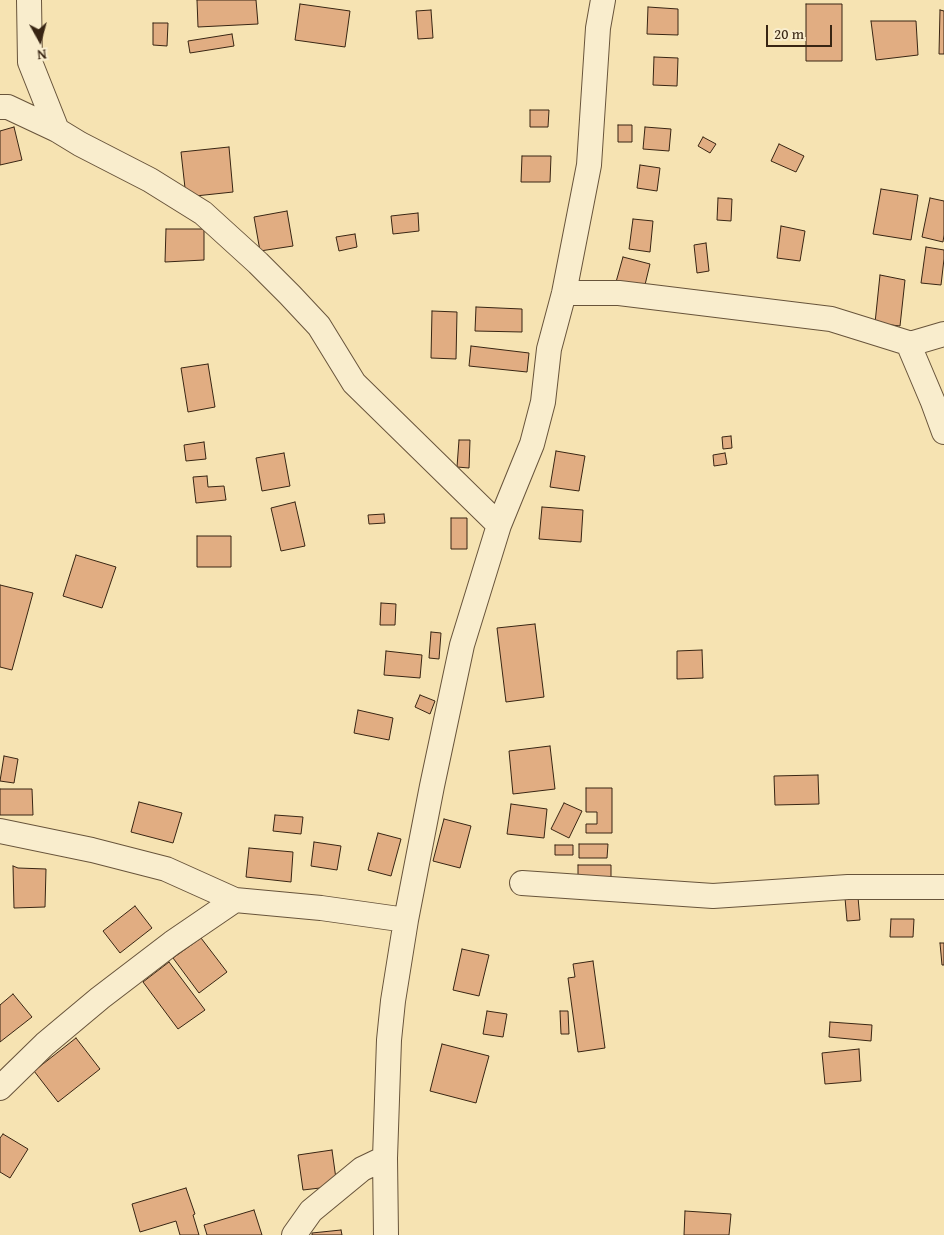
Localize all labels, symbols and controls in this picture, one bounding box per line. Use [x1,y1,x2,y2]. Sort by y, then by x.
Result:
north arrow [15,15,65,65]
scale bar [769,15,835,47]
text: 20 m [774,23,804,44]
text: N [36,44,48,65]

